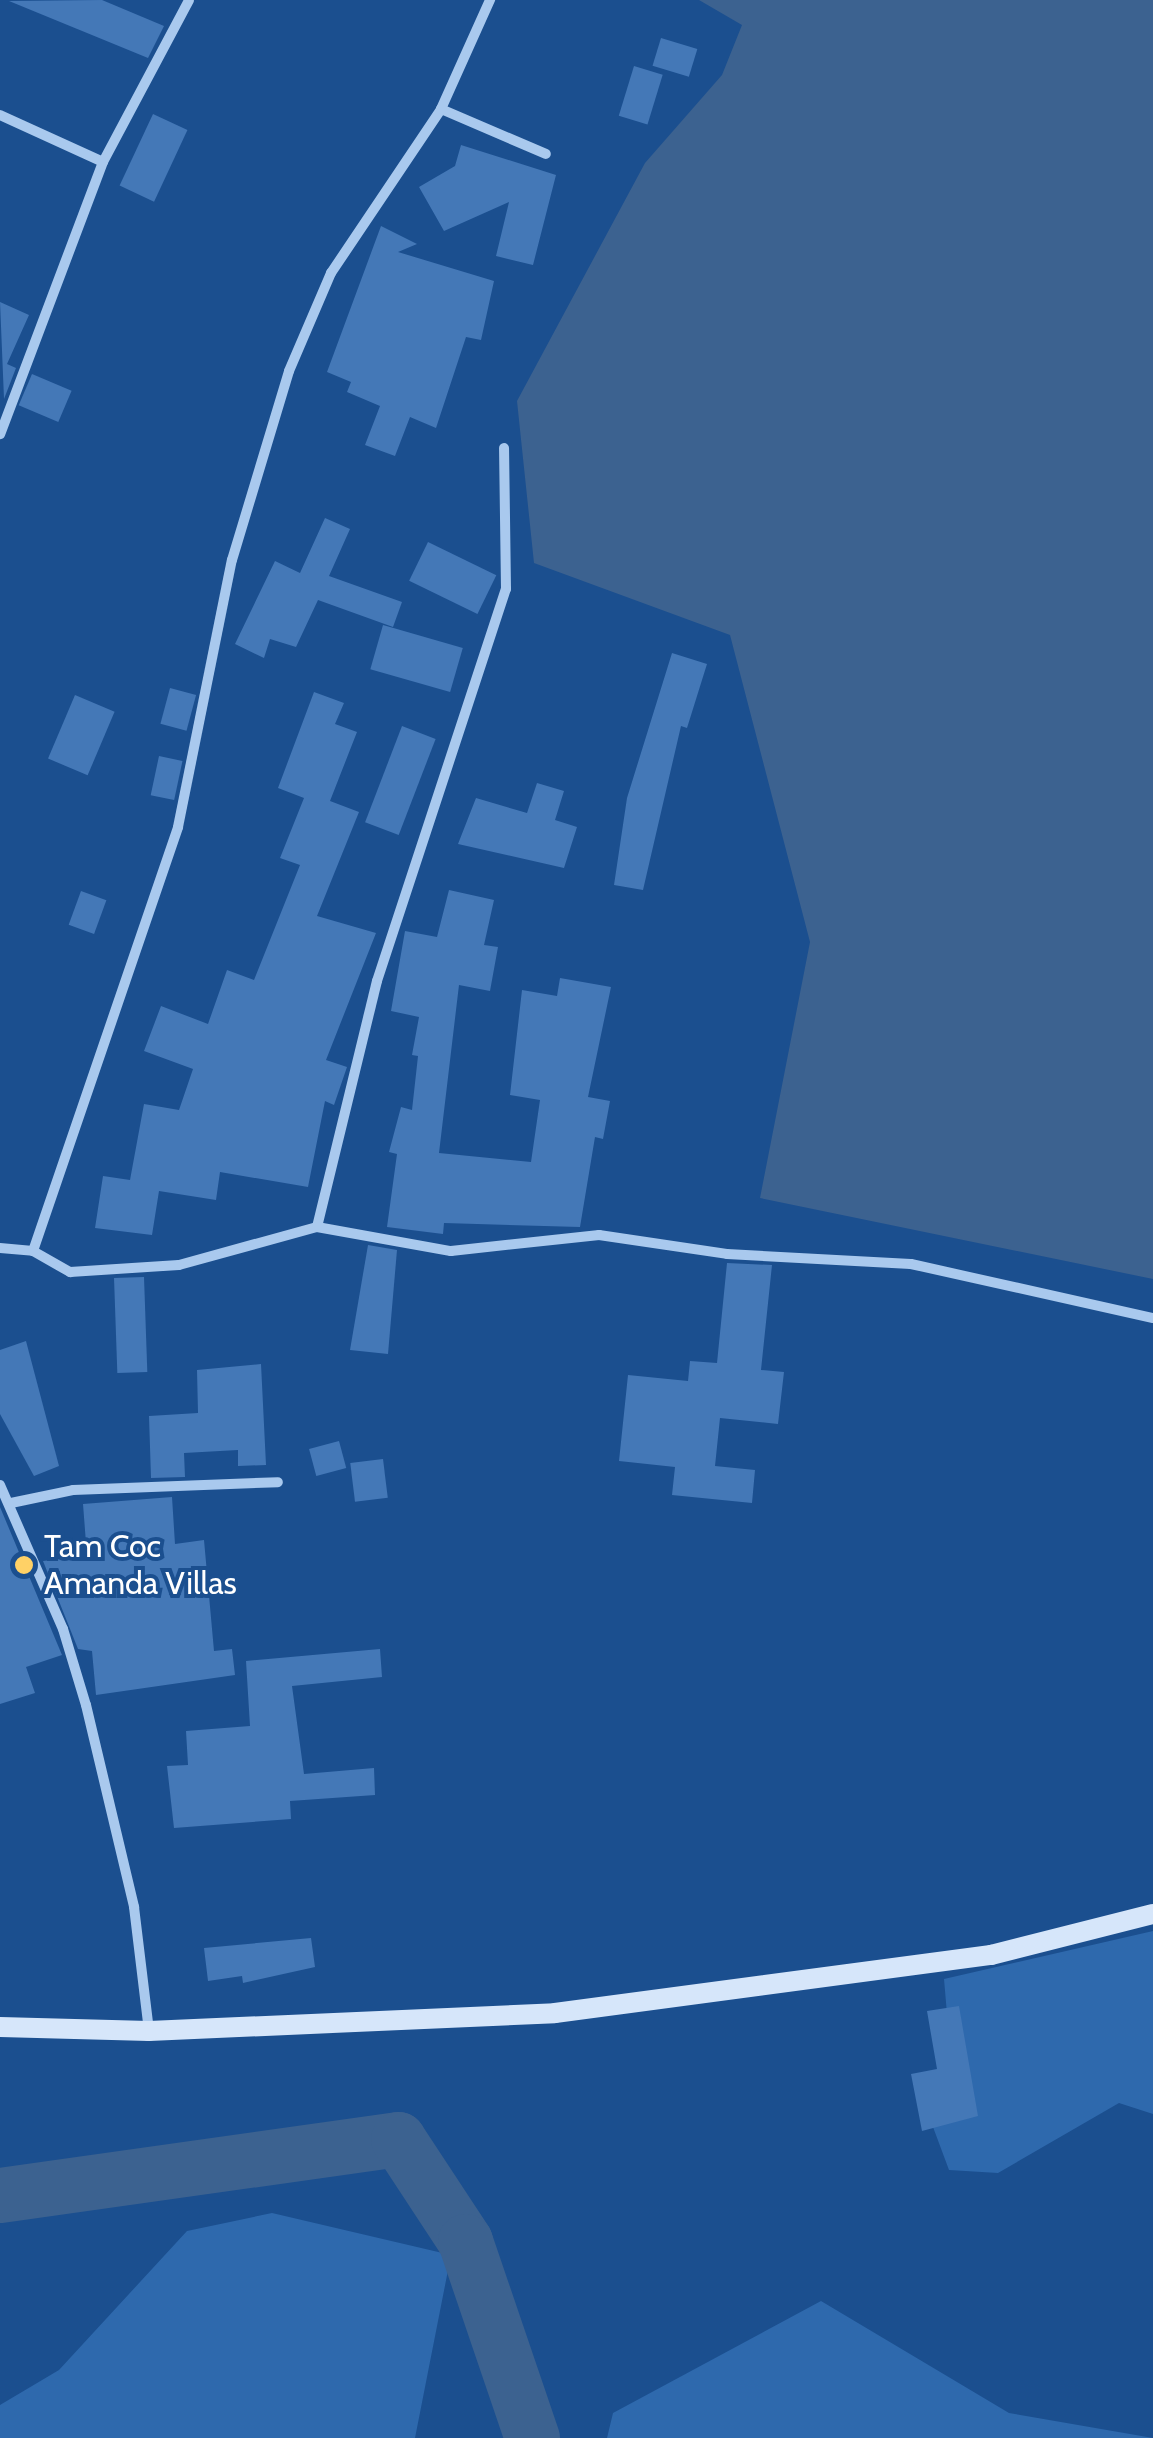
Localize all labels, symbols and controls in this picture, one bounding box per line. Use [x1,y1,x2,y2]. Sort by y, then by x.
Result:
place label: Tam Coc Amanda Villas [44,1528,237,1603]
marker: Tam Coc Amanda Villas [13,1554,35,1576]

